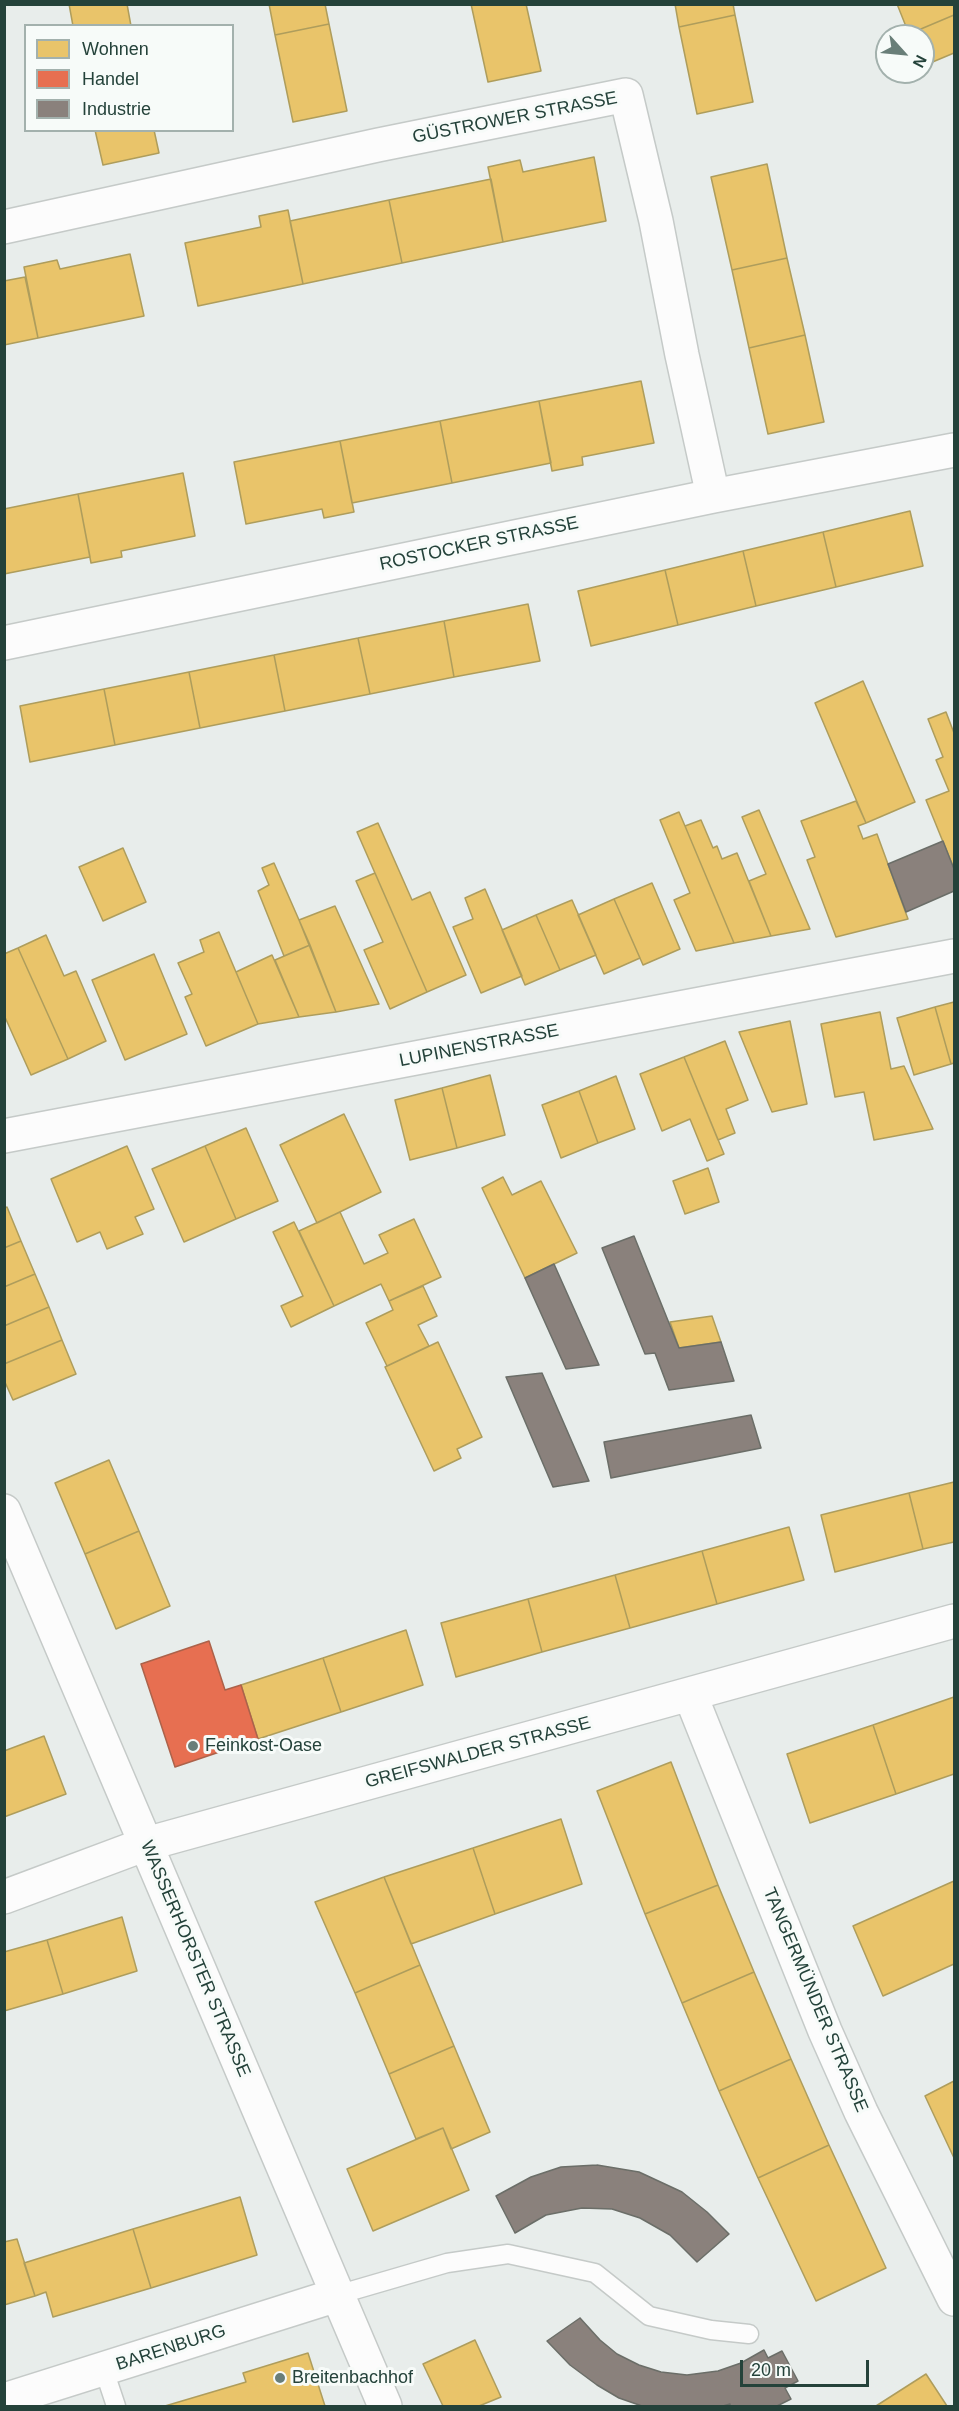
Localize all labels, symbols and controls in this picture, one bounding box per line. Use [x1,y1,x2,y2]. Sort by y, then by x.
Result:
legend [24,24,234,132]
north arrow [875,24,935,84]
text: Wohnen [82,39,149,59]
text: N [910,52,930,71]
text: Handel [82,69,139,89]
street label: GÜSTROWER STRASSE [411,88,619,148]
text: Industrie [82,99,151,119]
street label: ROSTOCKER STRASSE [378,512,580,576]
street label: LUPINENSTRASSE [397,1020,561,1072]
street label: GREIFSWALDER STRASSE [363,1712,593,1794]
place label: Feinkost-Oase [205,1735,322,1757]
marker: Feinkost-Oase [186,1739,200,1753]
street label: WASSERHORSTER STRASSE [135,1838,255,2080]
street label: TANGERMÜNDER STRASSE [758,1885,872,2115]
street label: BARENBURG [113,2320,229,2376]
scale bar [743,2348,872,2386]
text: 20 m [751,2360,791,2380]
place label: Breitenbachhof [292,2367,413,2389]
marker: Breitenbachhof [273,2371,287,2385]

